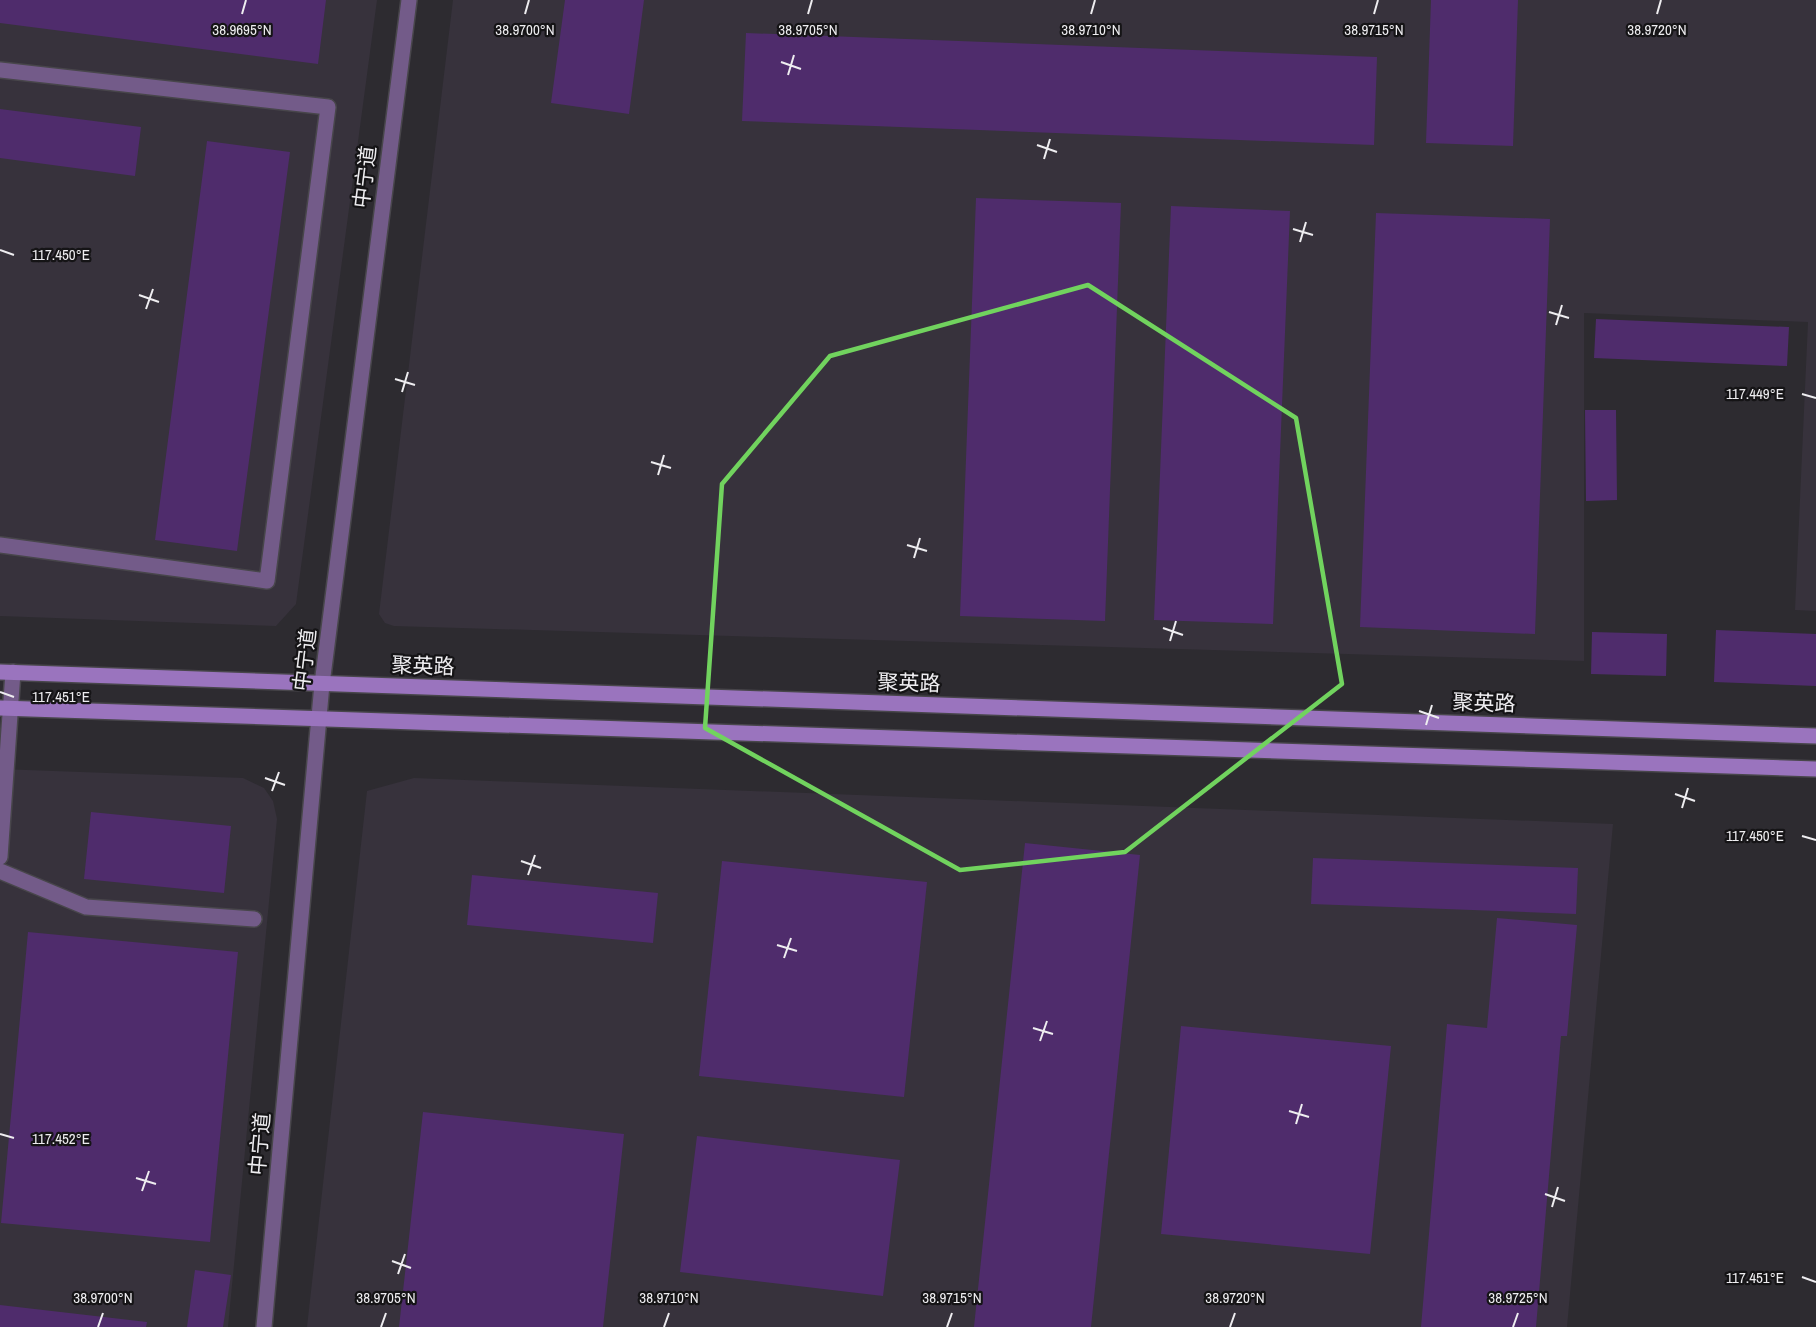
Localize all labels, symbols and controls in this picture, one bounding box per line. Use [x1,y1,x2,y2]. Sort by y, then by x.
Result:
text: 38.9695°N [212,19,272,40]
text: 38.9700°N [495,19,555,40]
text: 38.9705°N [778,19,838,40]
text: 38.9710°N [1061,19,1121,40]
text: 38.9715°N [1344,19,1404,40]
text: 38.9720°N [1627,19,1687,40]
street label: 中宁道 [346,144,383,210]
text: 117.450°E [32,244,90,265]
text: 117.449°E [1726,383,1784,404]
street label: 中宁道 [286,627,323,693]
street label: 聚英路 [391,650,455,681]
street label: 聚英路 [877,667,941,698]
text: 117.451°E [32,686,90,707]
street label: 聚英路 [1452,687,1516,718]
text: 117.450°E [1726,825,1784,846]
street label: 中宁道 [242,1111,277,1177]
text: 117.452°E [32,1128,90,1149]
text: 117.451°E [1726,1267,1784,1288]
text: 38.9700°N [73,1287,133,1308]
text: 38.9705°N [356,1287,416,1308]
text: 38.9710°N [639,1287,699,1308]
text: 38.9715°N [922,1287,982,1308]
text: 38.9720°N [1205,1287,1265,1308]
text: 38.9725°N [1488,1287,1548,1308]

